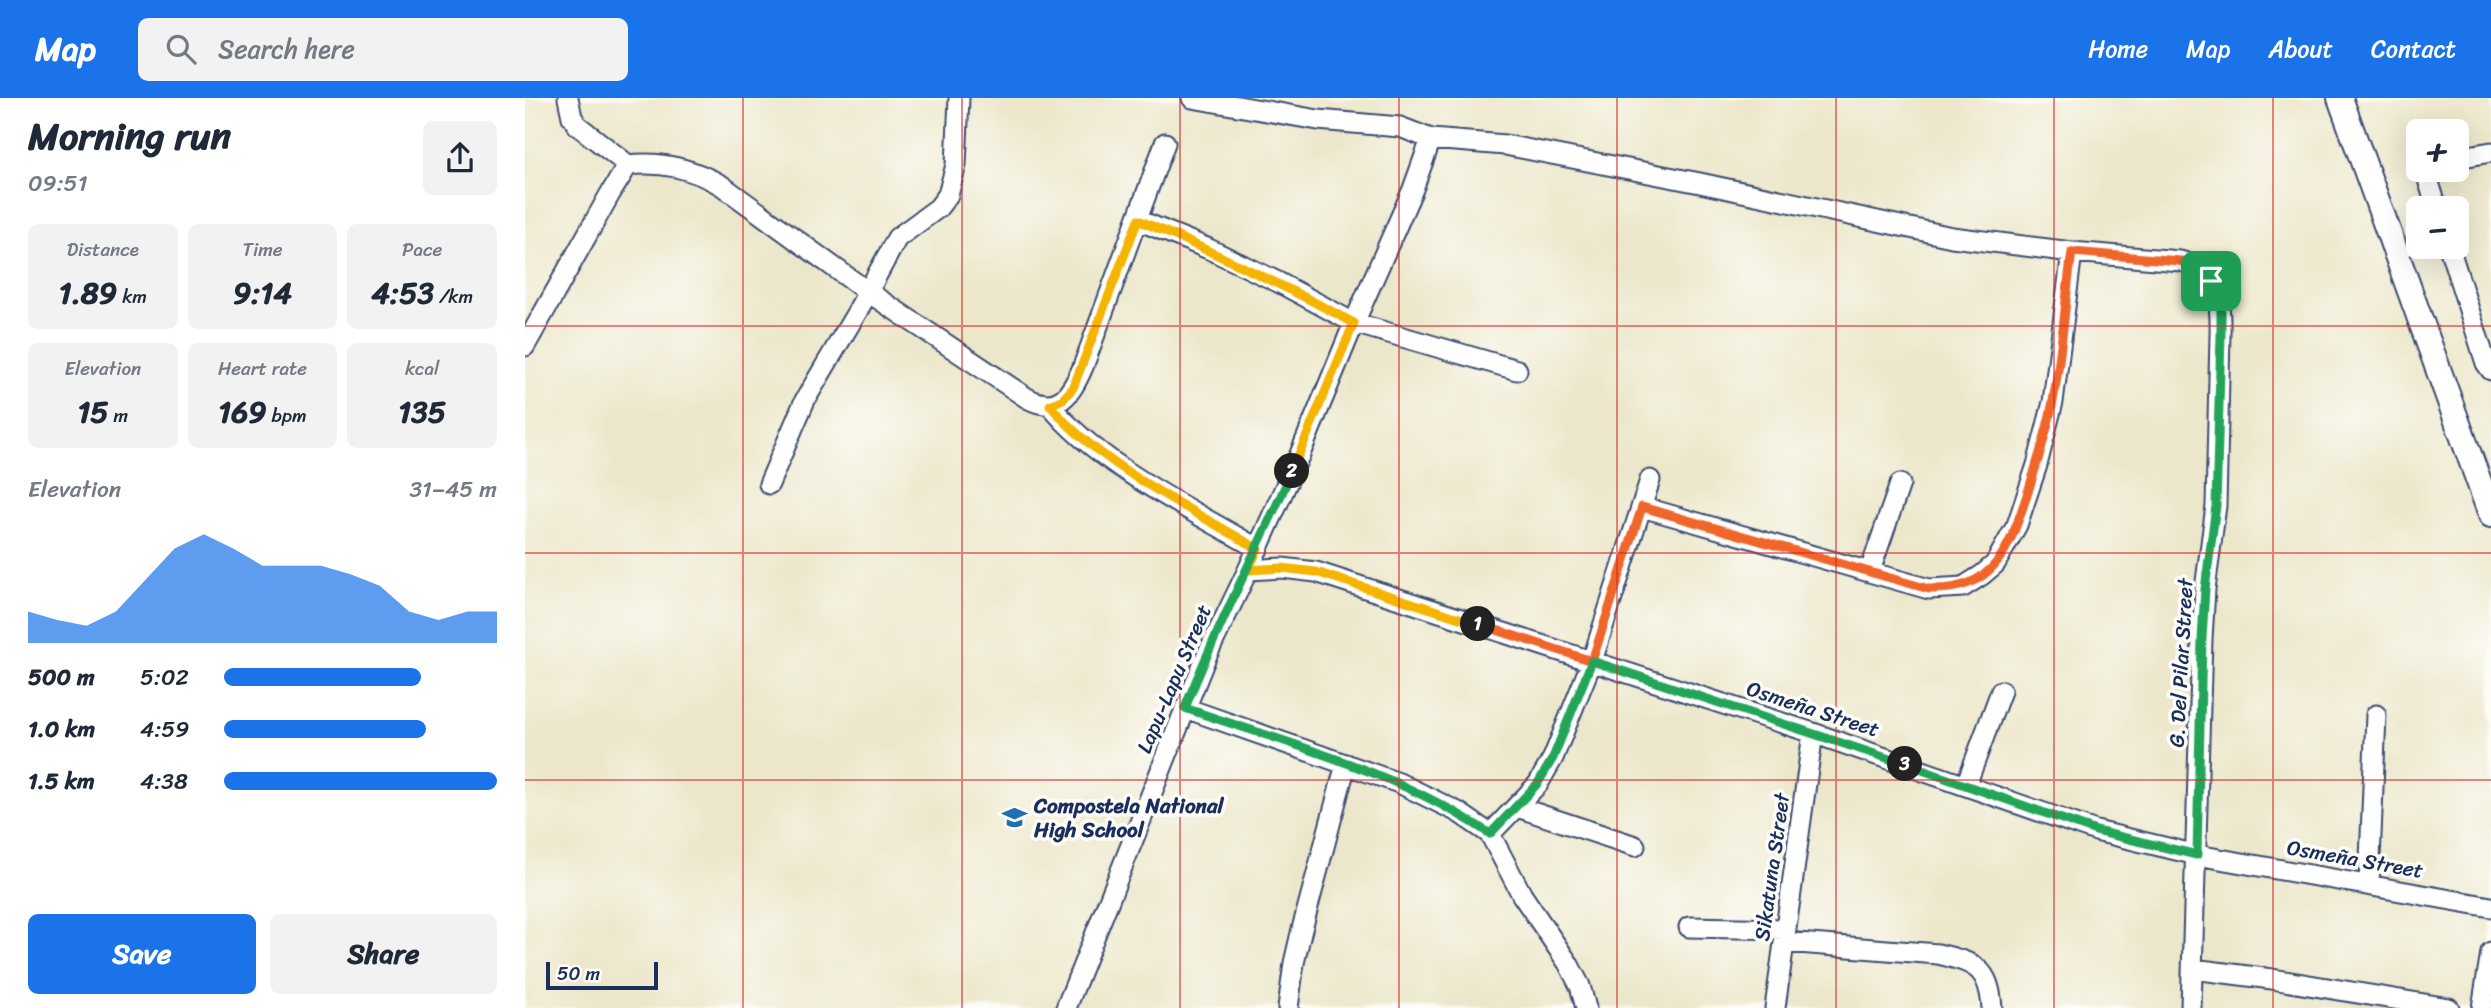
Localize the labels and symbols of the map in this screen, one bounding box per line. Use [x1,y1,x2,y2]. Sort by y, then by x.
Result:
pin [2181,251,2241,311]
pin: 2 [1275,454,1309,488]
street label: G. Del Pilar Street [2158,576,2204,748]
street label: Lapu-Lapu Street [1125,599,1223,759]
pin: 1 [1461,606,1495,642]
street label: Osmeña Street [1742,670,1884,748]
pin: 3 [1887,746,1923,782]
place label: Compostela National High School [1033,787,1224,849]
street label: Sikatuna Street [1743,789,1801,943]
school or university icon: Compostela National High School [1000,804,1028,832]
street label: Osmeña Street [2284,828,2426,890]
scale bar [546,959,658,991]

